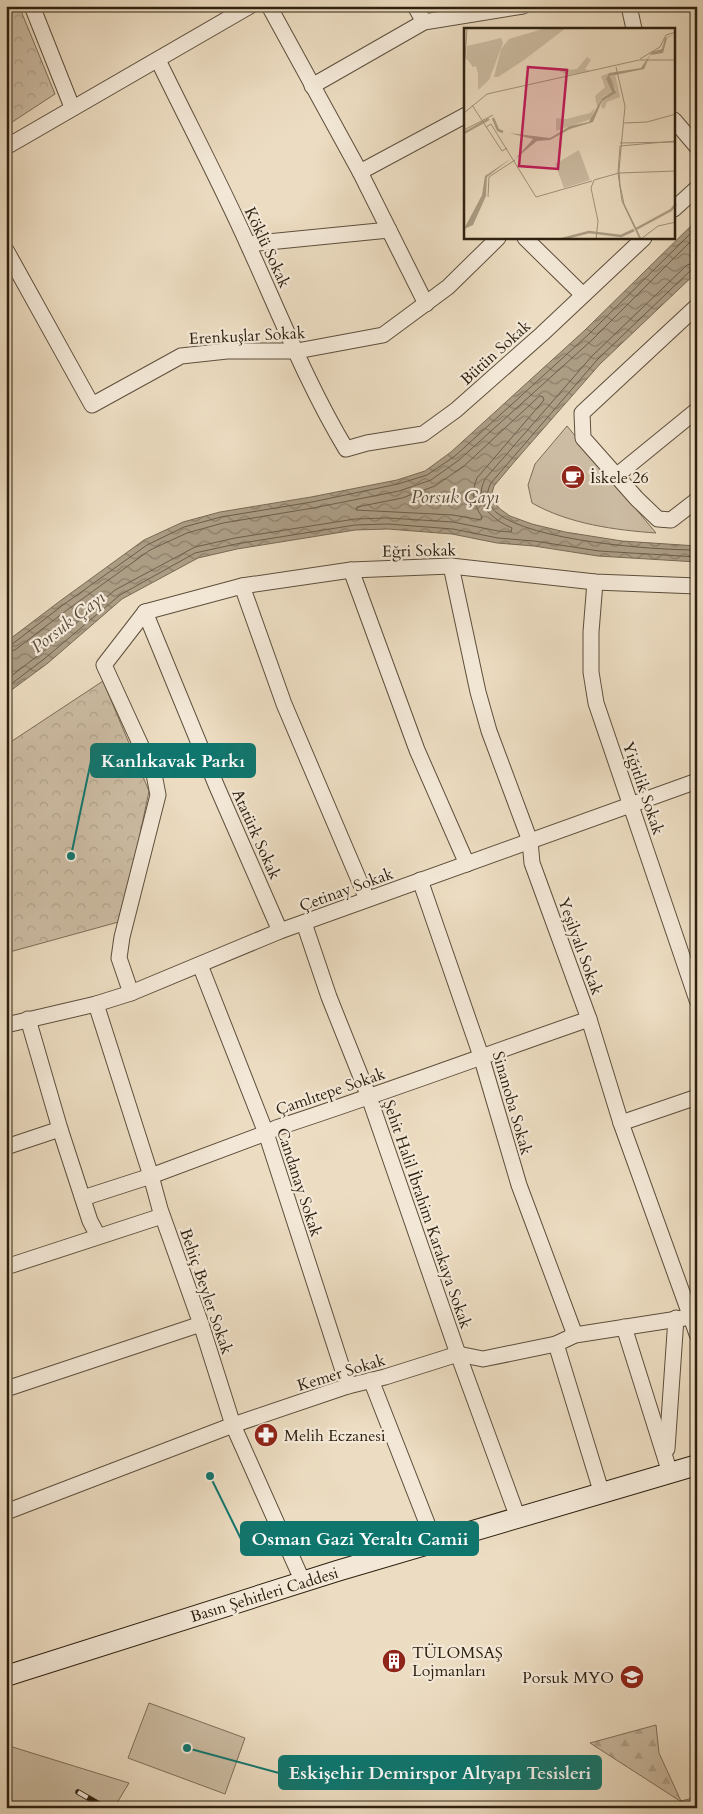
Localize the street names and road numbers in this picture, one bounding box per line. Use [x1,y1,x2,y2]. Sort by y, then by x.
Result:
street label: Köklü Sokak [239,203,296,292]
street label: Bütün Sokak [456,315,536,390]
street label: Erenkuşlar Sokak [188,322,306,350]
street label: Eğri Sokak [382,539,457,563]
street label: Yiğitlik Sokak [617,739,669,838]
street label: Atatürk Sokak [226,786,286,883]
street label: Çetinay Sokak [296,863,397,917]
street label: Yeşilyalı Sokak [552,895,608,998]
street label: Sinanoba Sokak [487,1049,537,1158]
street label: Çamlıtepe Sokak [273,1063,388,1121]
street label: Şehit Halil İbrahim Karakaya Sokak [378,1097,477,1332]
street label: Candanay Sokak [271,1125,327,1240]
street label: Behiç Beyler Sokak [174,1225,238,1358]
street label: Kemer Sokak [295,1349,388,1397]
street label: Basın Şehitleri Caddesi [187,1562,342,1628]

